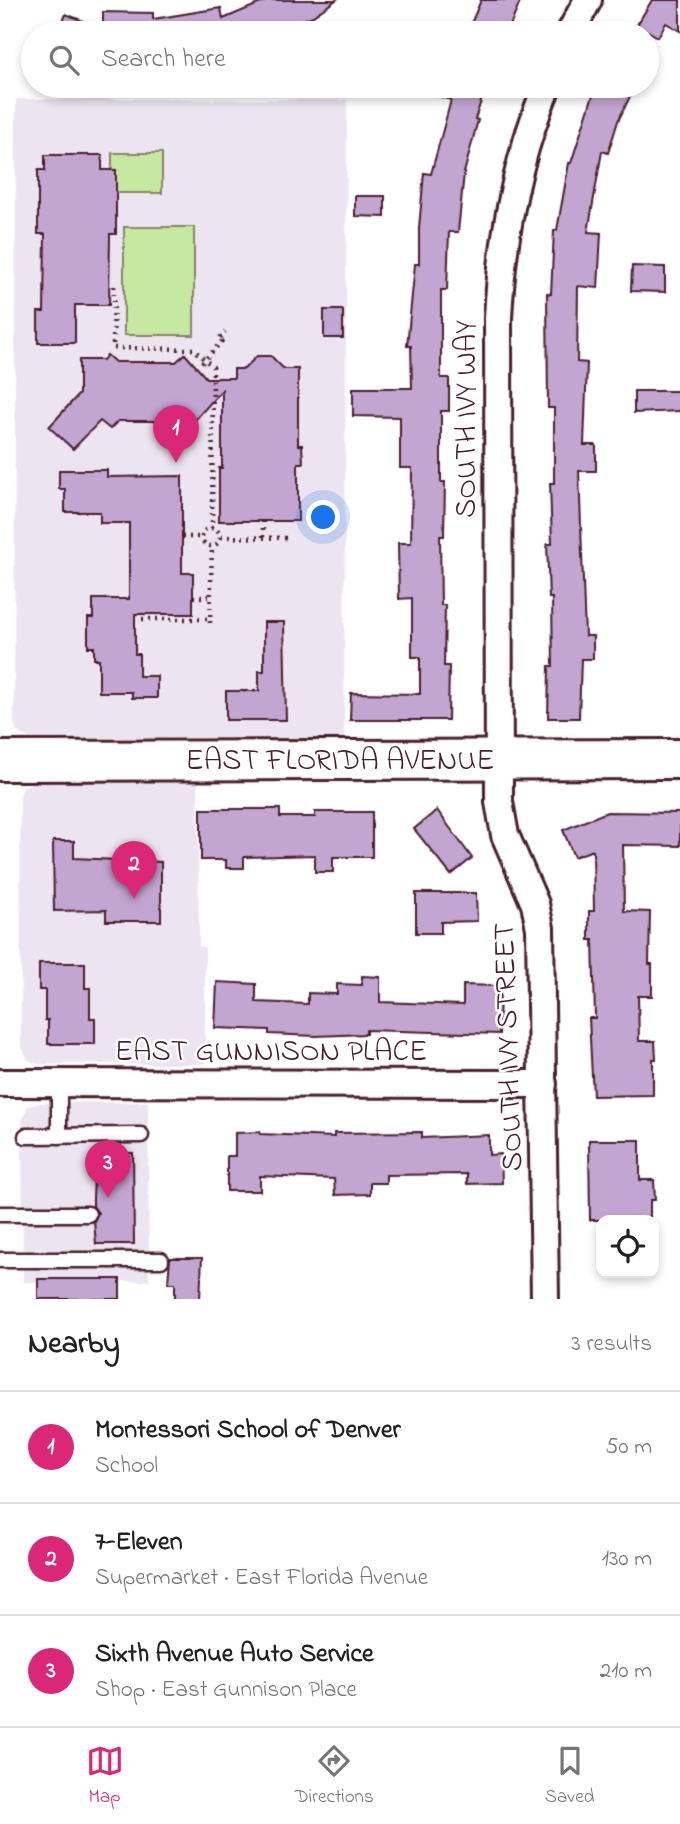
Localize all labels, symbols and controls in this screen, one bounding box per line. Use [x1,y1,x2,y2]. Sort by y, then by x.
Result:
search box [21,21,659,98]
icon: search [45,41,83,79]
text: Search here [101,41,226,79]
street label: SOUTH IVY WAY [446,320,490,518]
pin: 1 [153,405,199,463]
your location [306,500,340,534]
street label: EAST FLORIDA AVENUE [186,740,494,784]
pin: 2 [111,841,157,899]
street label: SOUTH IVY STREET [484,922,536,1172]
street label: EAST GUNNISON PLACE [115,1031,427,1075]
pin: 3 [85,1140,131,1198]
map controls [596,1215,659,1278]
button: locate [596,1215,659,1278]
text: Nearby [28,1323,120,1367]
text: 3 results [571,1328,652,1361]
text: Montessori School of Denver [95,1412,401,1450]
text: 1 [47,1431,55,1464]
text: 50 m [605,1431,652,1464]
text: School [95,1450,158,1483]
text: 7-Eleven [95,1524,183,1562]
text: 2 [45,1543,57,1576]
text: 130 m [602,1543,652,1576]
text: Supermarket · East Florida Avenue [95,1562,428,1595]
text: Sixth Avenue Auto Service [95,1636,374,1674]
text: 3 [46,1655,56,1688]
text: 210 m [600,1655,652,1688]
text: Shop · East Gunnison Place [95,1674,357,1707]
tab: Map [86,1742,124,1811]
tab: Directions [295,1742,374,1811]
tab: Saved [545,1742,594,1811]

